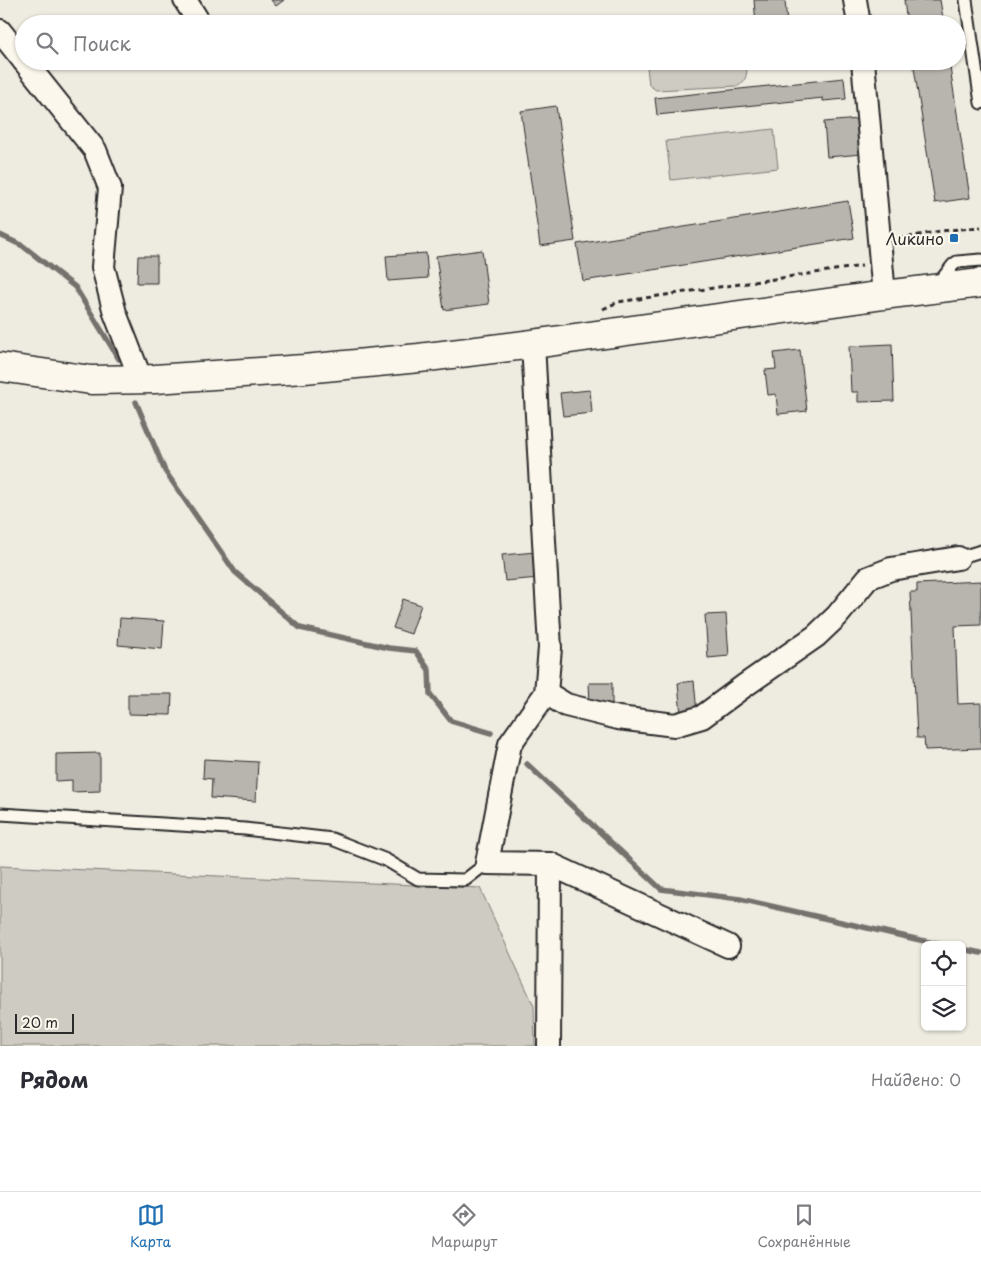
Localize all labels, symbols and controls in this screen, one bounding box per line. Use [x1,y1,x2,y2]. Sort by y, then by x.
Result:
search box [15,15,966,70]
icon: search [33,29,61,57]
text: Поиск [73,29,131,57]
place label: Ликино [886,226,944,250]
marker: Ликино [948,232,960,244]
map controls [921,941,966,1031]
button: locate [921,941,966,986]
button: layers [921,986,966,1031]
scale bar [15,1011,74,1034]
text: 20 m [22,1012,58,1033]
text: Рядом [20,1063,88,1095]
text: Найдено: 0 [871,1067,961,1091]
tab: Карта [130,1201,171,1252]
tab: Маршрут [431,1201,497,1252]
tab: Сохранённые [757,1201,851,1252]

